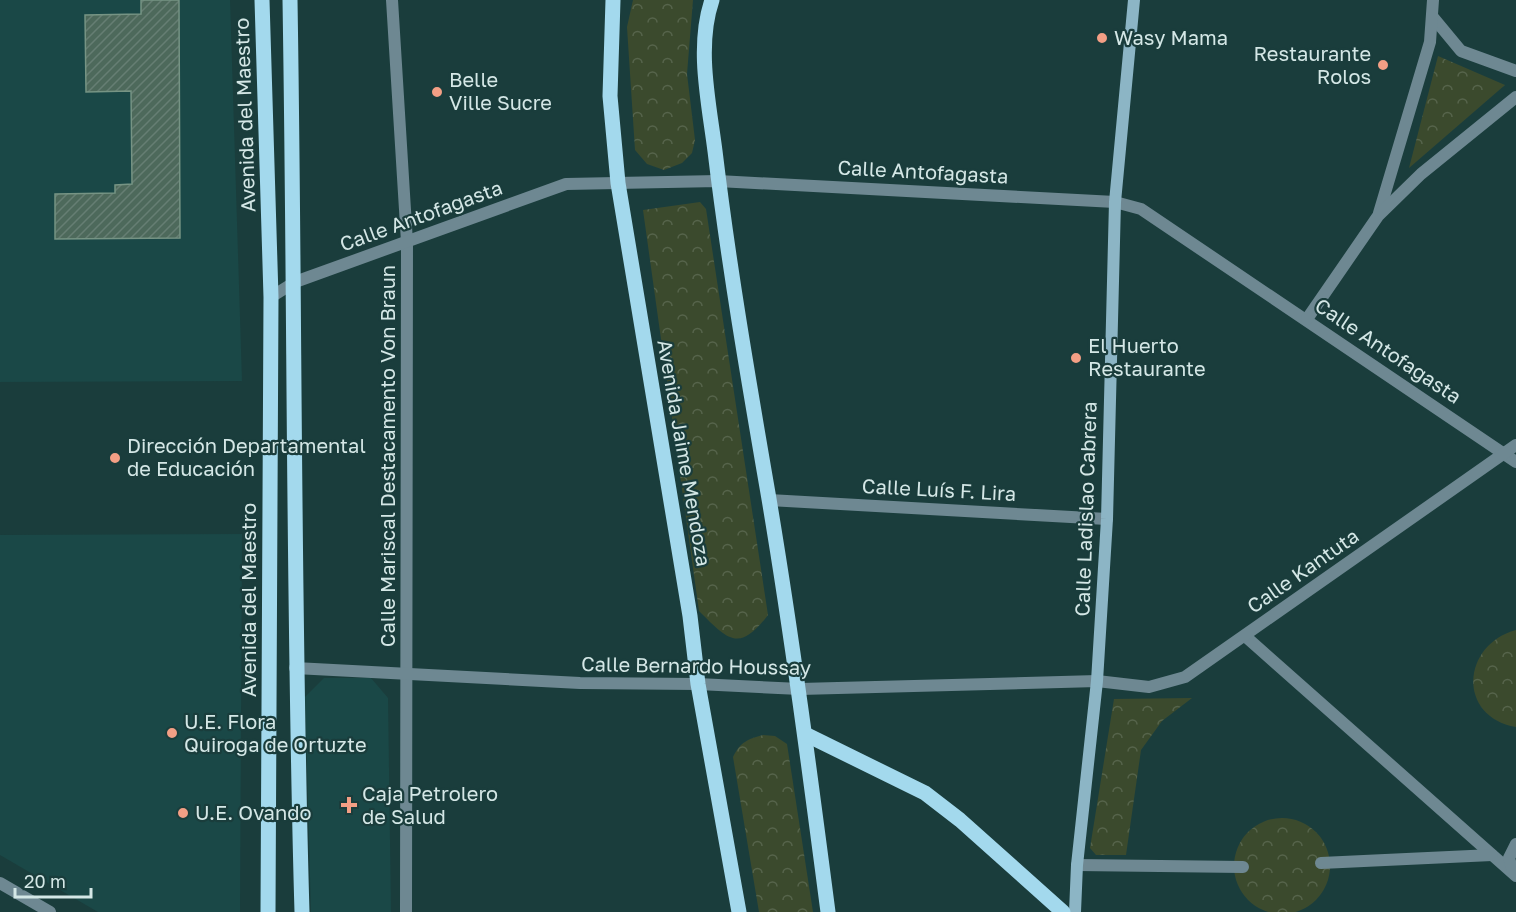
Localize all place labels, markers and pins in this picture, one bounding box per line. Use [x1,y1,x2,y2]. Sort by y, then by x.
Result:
place label: Wasy Mama [1114,25,1228,49]
marker: Wasy Mama [1095,31,1109,45]
place label: Restaurante Rolos [1253,41,1371,88]
marker: Restaurante Rolos [1376,58,1390,72]
place label: Belle Ville Sucre [449,67,552,114]
marker: Belle Ville Sucre [430,85,444,99]
place label: El Huerto Restaurante [1088,333,1206,380]
marker: El Huerto Restaurante [1069,351,1083,365]
place label: Dirección Departamental de Educación [127,433,366,480]
marker: Dirección Departamental de Educación [108,451,122,465]
place label: U.E. Flora Quiroga de Ortuzte [184,709,367,756]
marker: U.E. Flora Quiroga de Ortuzte [165,726,179,740]
place label: Caja Petrolero de Salud [362,781,498,828]
marker: Caja Petrolero de Salud [340,796,358,814]
place label: U.E. Ovando [195,800,312,824]
marker: U.E. Ovando [176,806,190,820]

